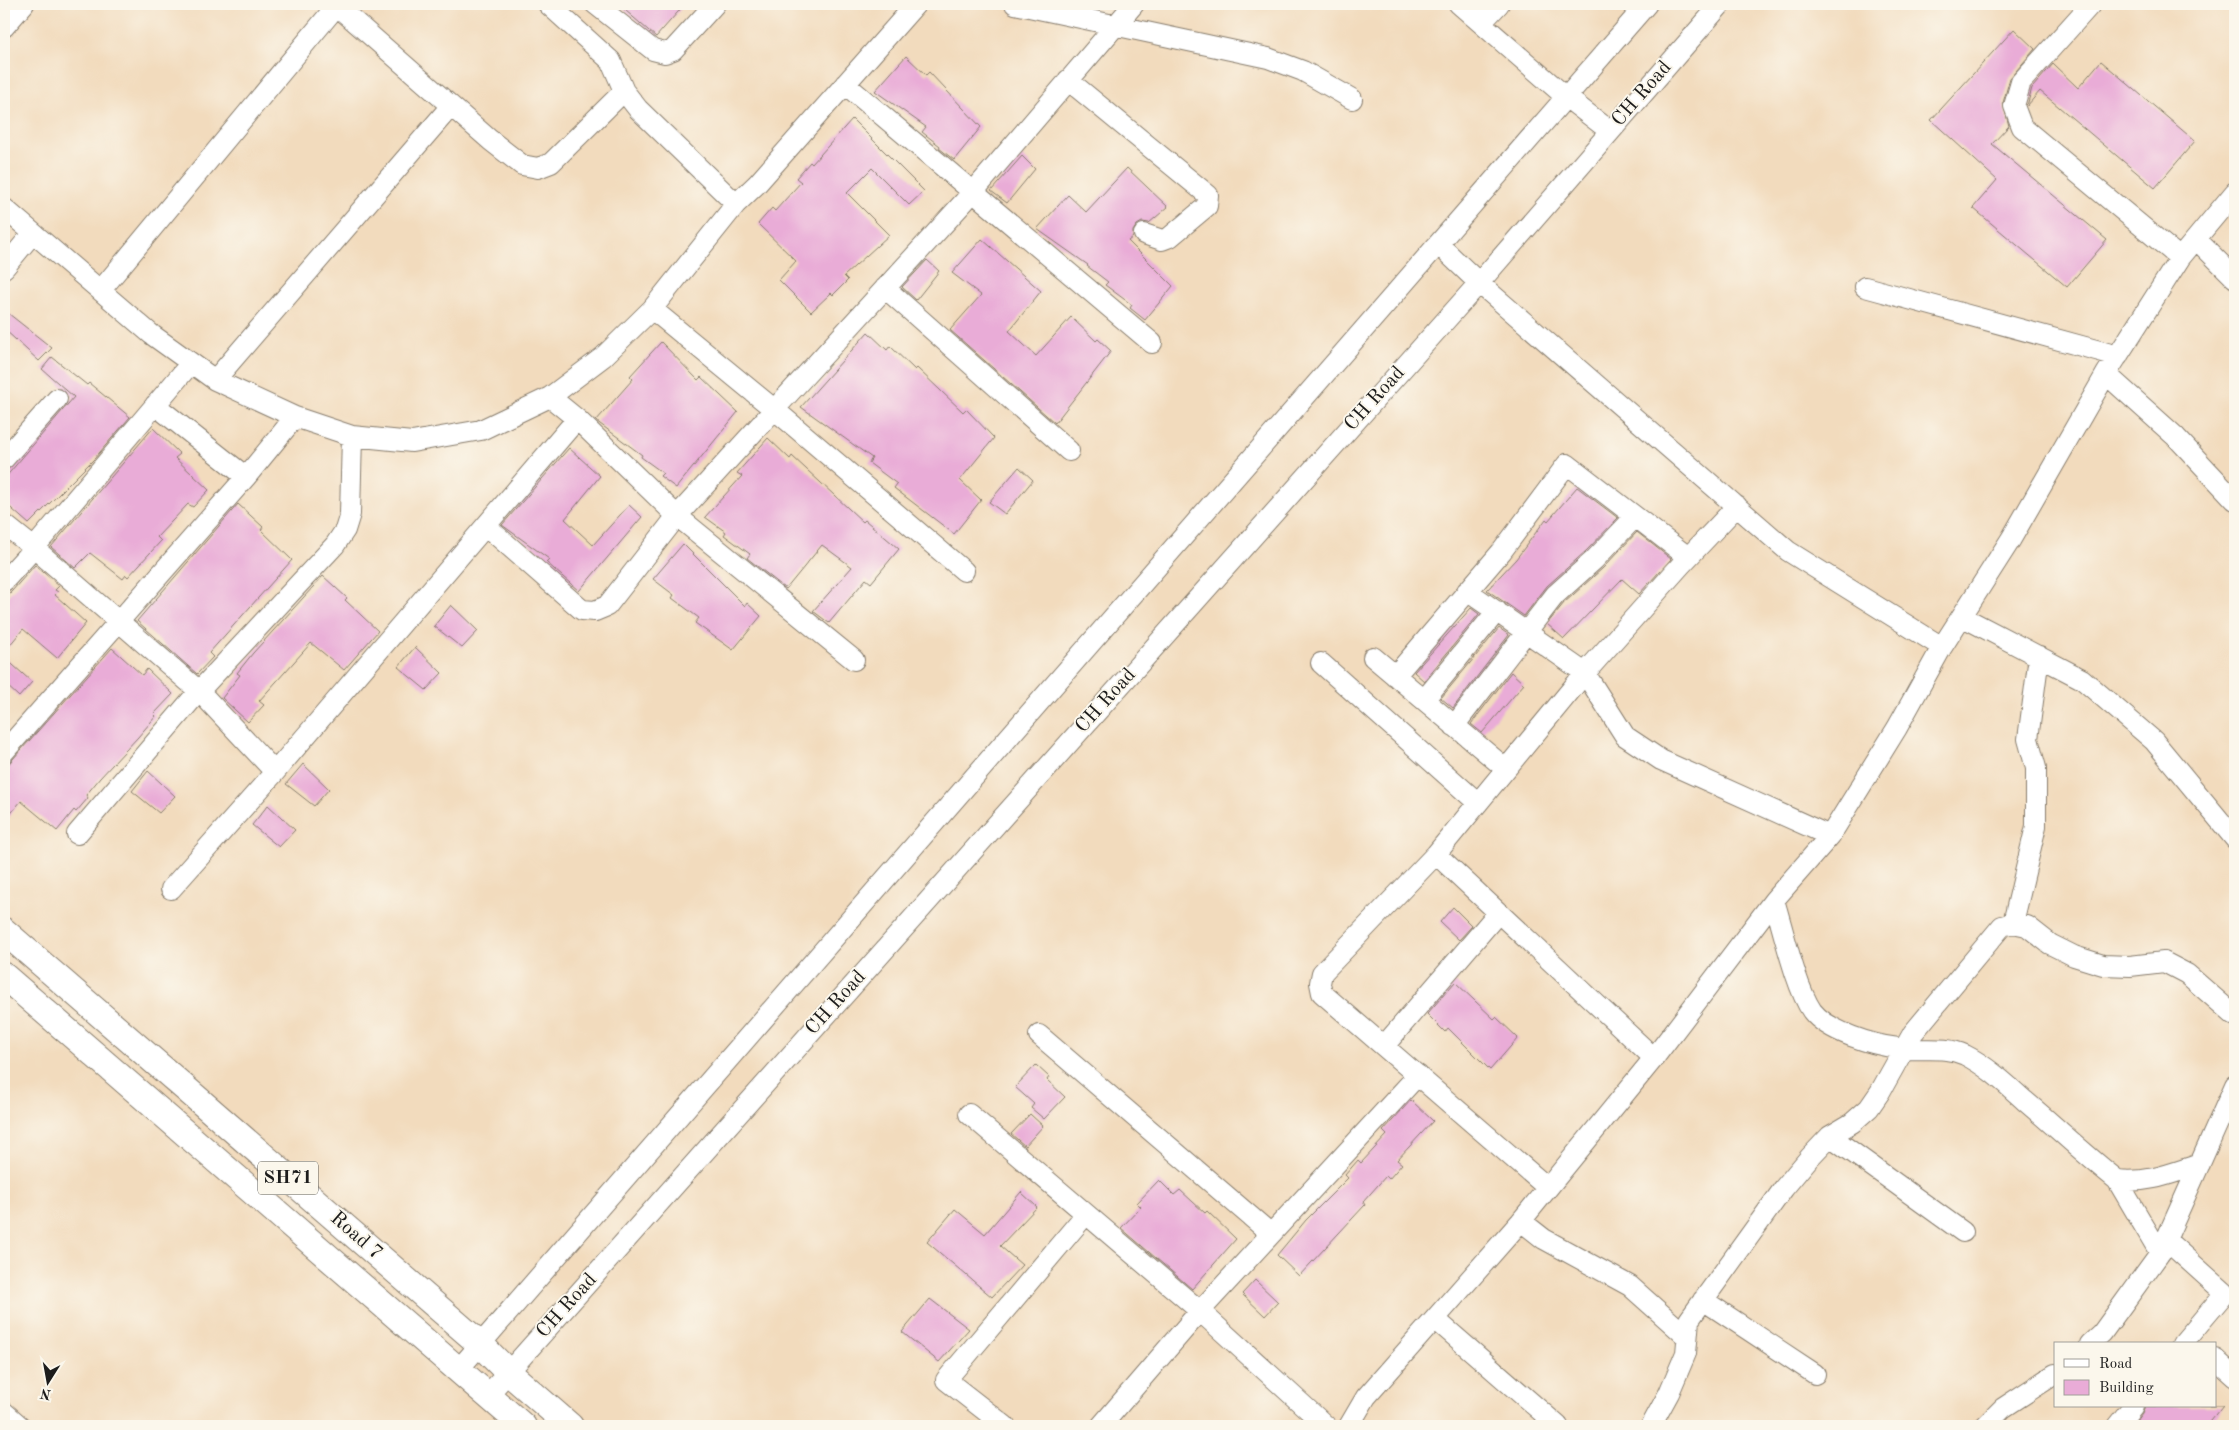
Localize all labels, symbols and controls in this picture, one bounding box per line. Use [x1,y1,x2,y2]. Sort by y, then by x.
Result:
street label: CH Road [1608,58,1676,130]
street label: CH Road [1341,363,1409,435]
street label: CH Road [1072,665,1140,737]
street label: CH Road [802,967,870,1039]
road number: SH71 [258,1162,318,1194]
street label: Road 7 [326,1208,386,1264]
street label: CH Road [533,1270,601,1342]
legend [2054,1342,2216,1408]
text: Road [2099,1357,2133,1372]
north arrow [22,1358,72,1408]
text: Building [2099,1381,2154,1396]
text: N [39,1386,52,1402]

